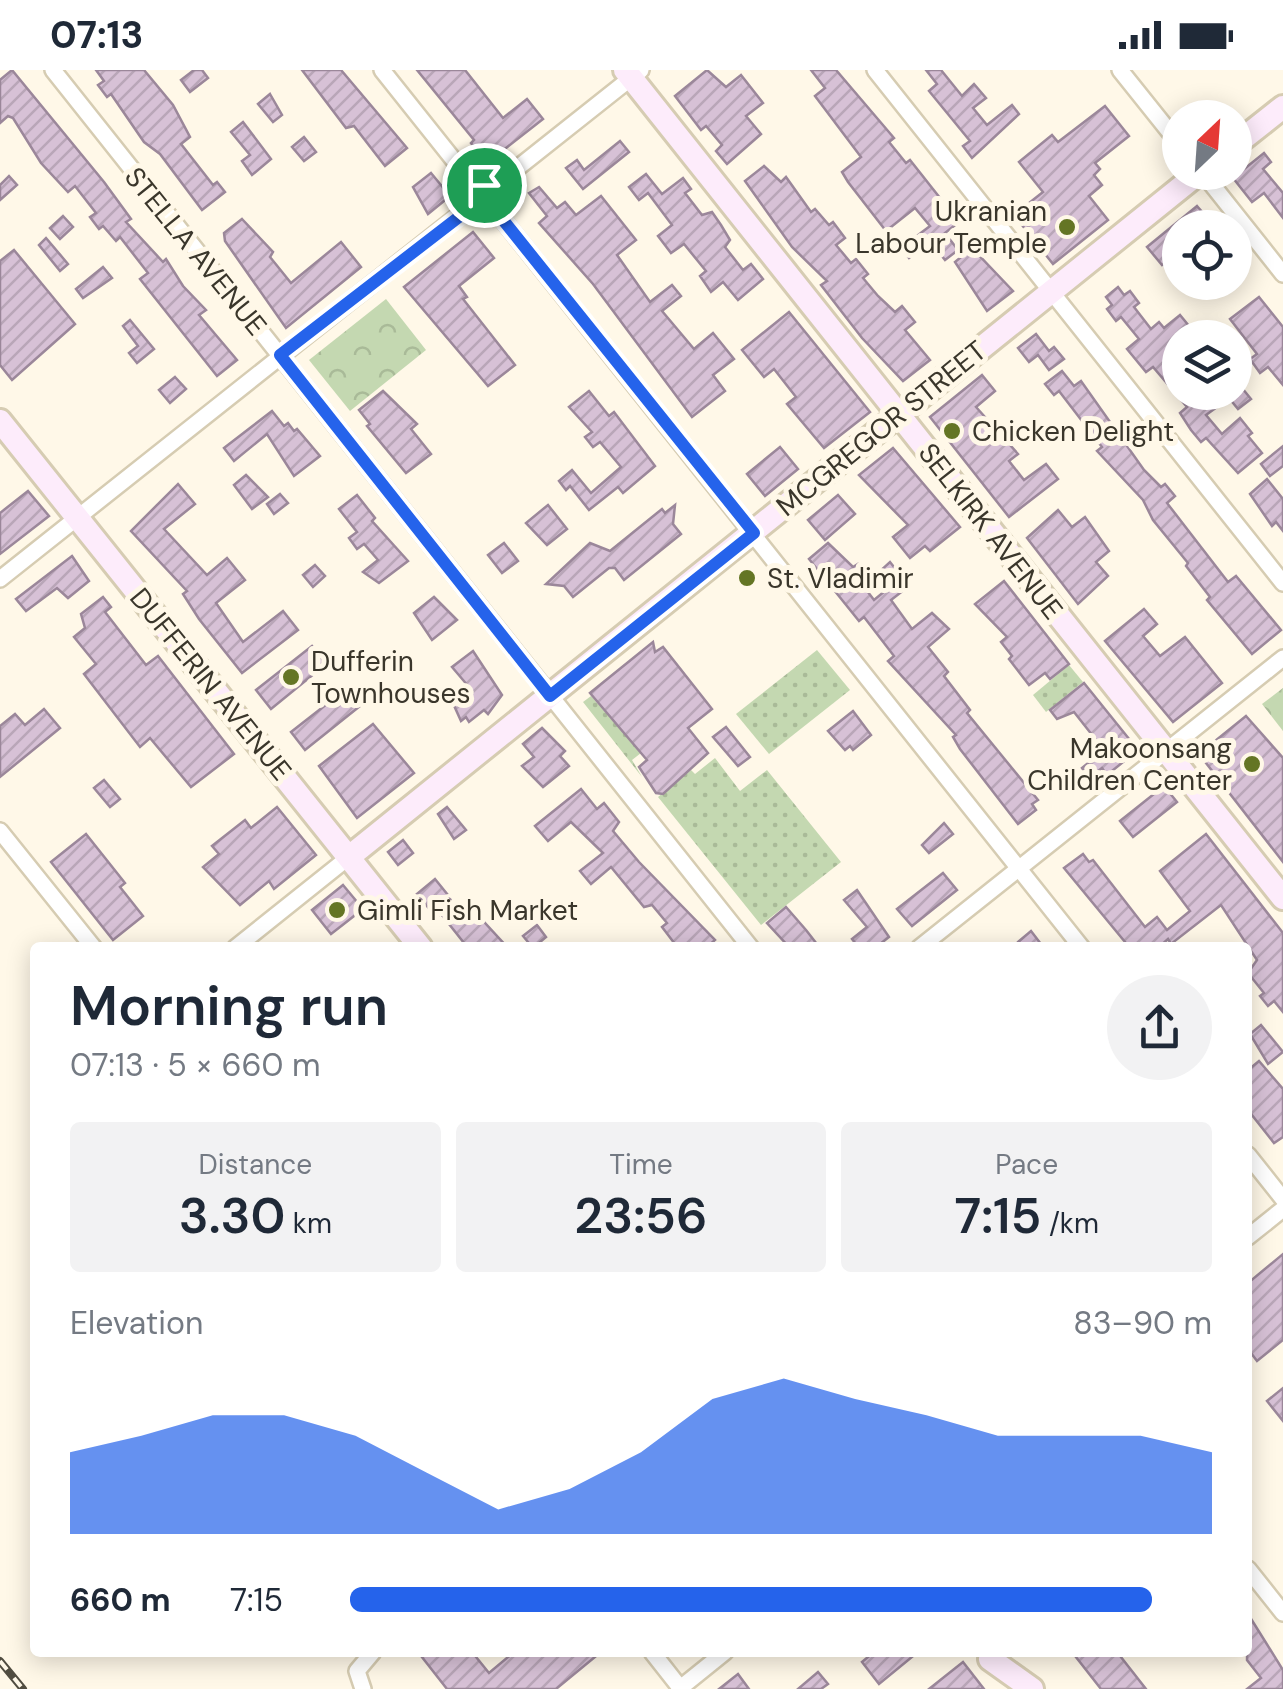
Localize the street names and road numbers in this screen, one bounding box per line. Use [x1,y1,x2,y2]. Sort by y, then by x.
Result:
street label: STELLA AVENUE [116,159,275,343]
street label: MCGREGOR STREET [769,332,994,524]
street label: SELKIRK AVENUE [910,436,1071,627]
street label: DUFFERIN AVENUE [122,580,300,788]

